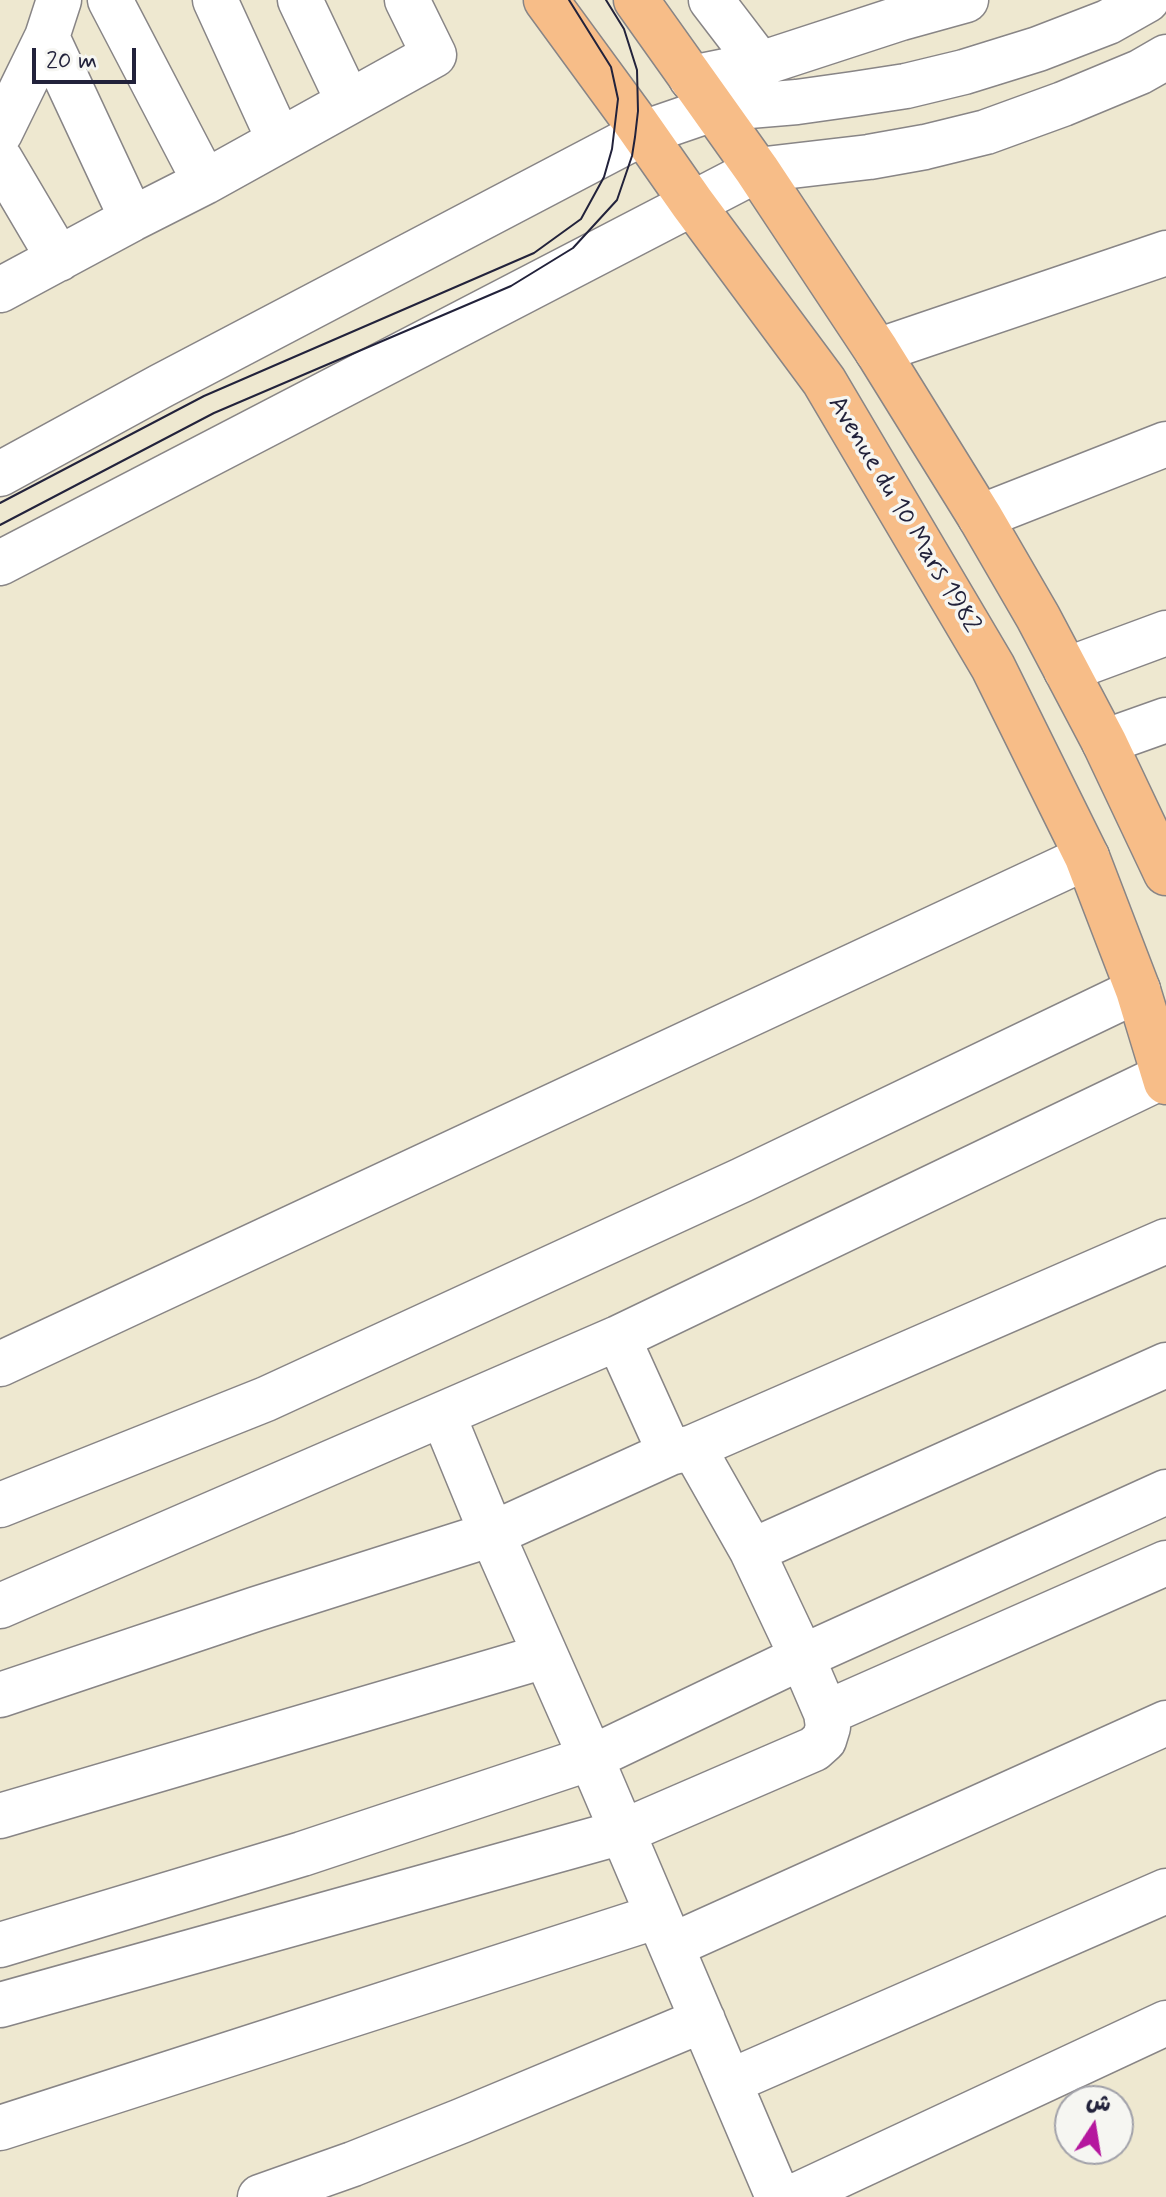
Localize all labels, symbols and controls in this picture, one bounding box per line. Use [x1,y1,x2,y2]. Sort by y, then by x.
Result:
scale bar [36,32,140,82]
text: 20 m [46,46,97,77]
street label: Avenue du 10 Mars 1982 [820,391,986,639]
north arrow [1054,2085,1134,2165]
text: ش [1084,2087,1113,2120]

